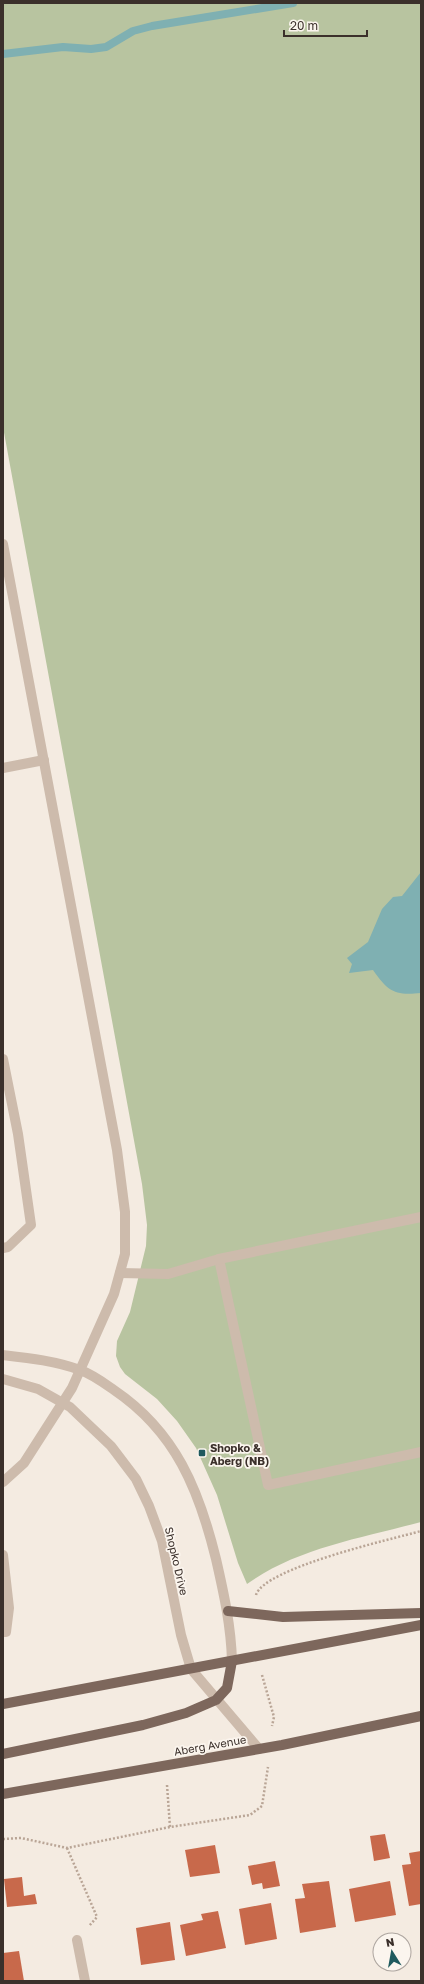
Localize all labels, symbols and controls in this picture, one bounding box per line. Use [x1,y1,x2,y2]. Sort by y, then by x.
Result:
scale bar [284,12,367,38]
text: 20 m [290,18,318,33]
place label: Shopko & Aberg (NB) [210,1441,269,1467]
marker: Shopko & Aberg (NB) [197,1448,207,1458]
street label: Shopko Drive [163,1526,191,1596]
street label: Aberg Avenue [173,1732,247,1758]
north arrow [372,1932,412,1972]
text: N [385,1935,395,1949]

